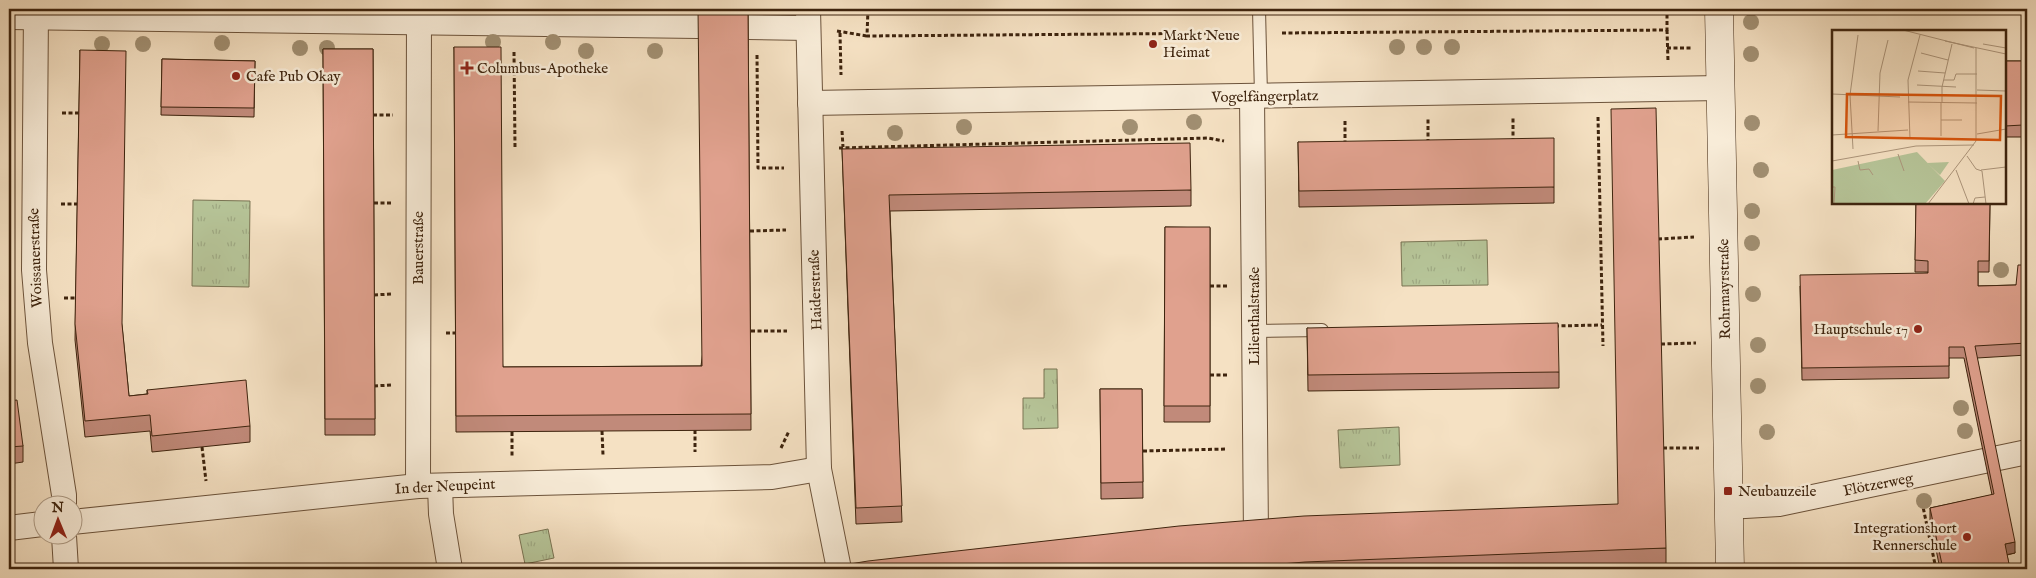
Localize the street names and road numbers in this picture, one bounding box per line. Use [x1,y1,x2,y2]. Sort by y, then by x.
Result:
street label: Vogelfängerplatz [1210,86,1319,107]
street label: Woissauerstraße [24,208,47,308]
street label: Bauerstraße [409,211,428,285]
street label: Rohrmayrstraße [1714,238,1735,339]
street label: Haiderstraße [805,249,826,331]
street label: Lilienthalstraße [1245,267,1264,365]
street label: Flötzerweg [1841,468,1916,501]
street label: In der Neupeint [394,474,496,499]

